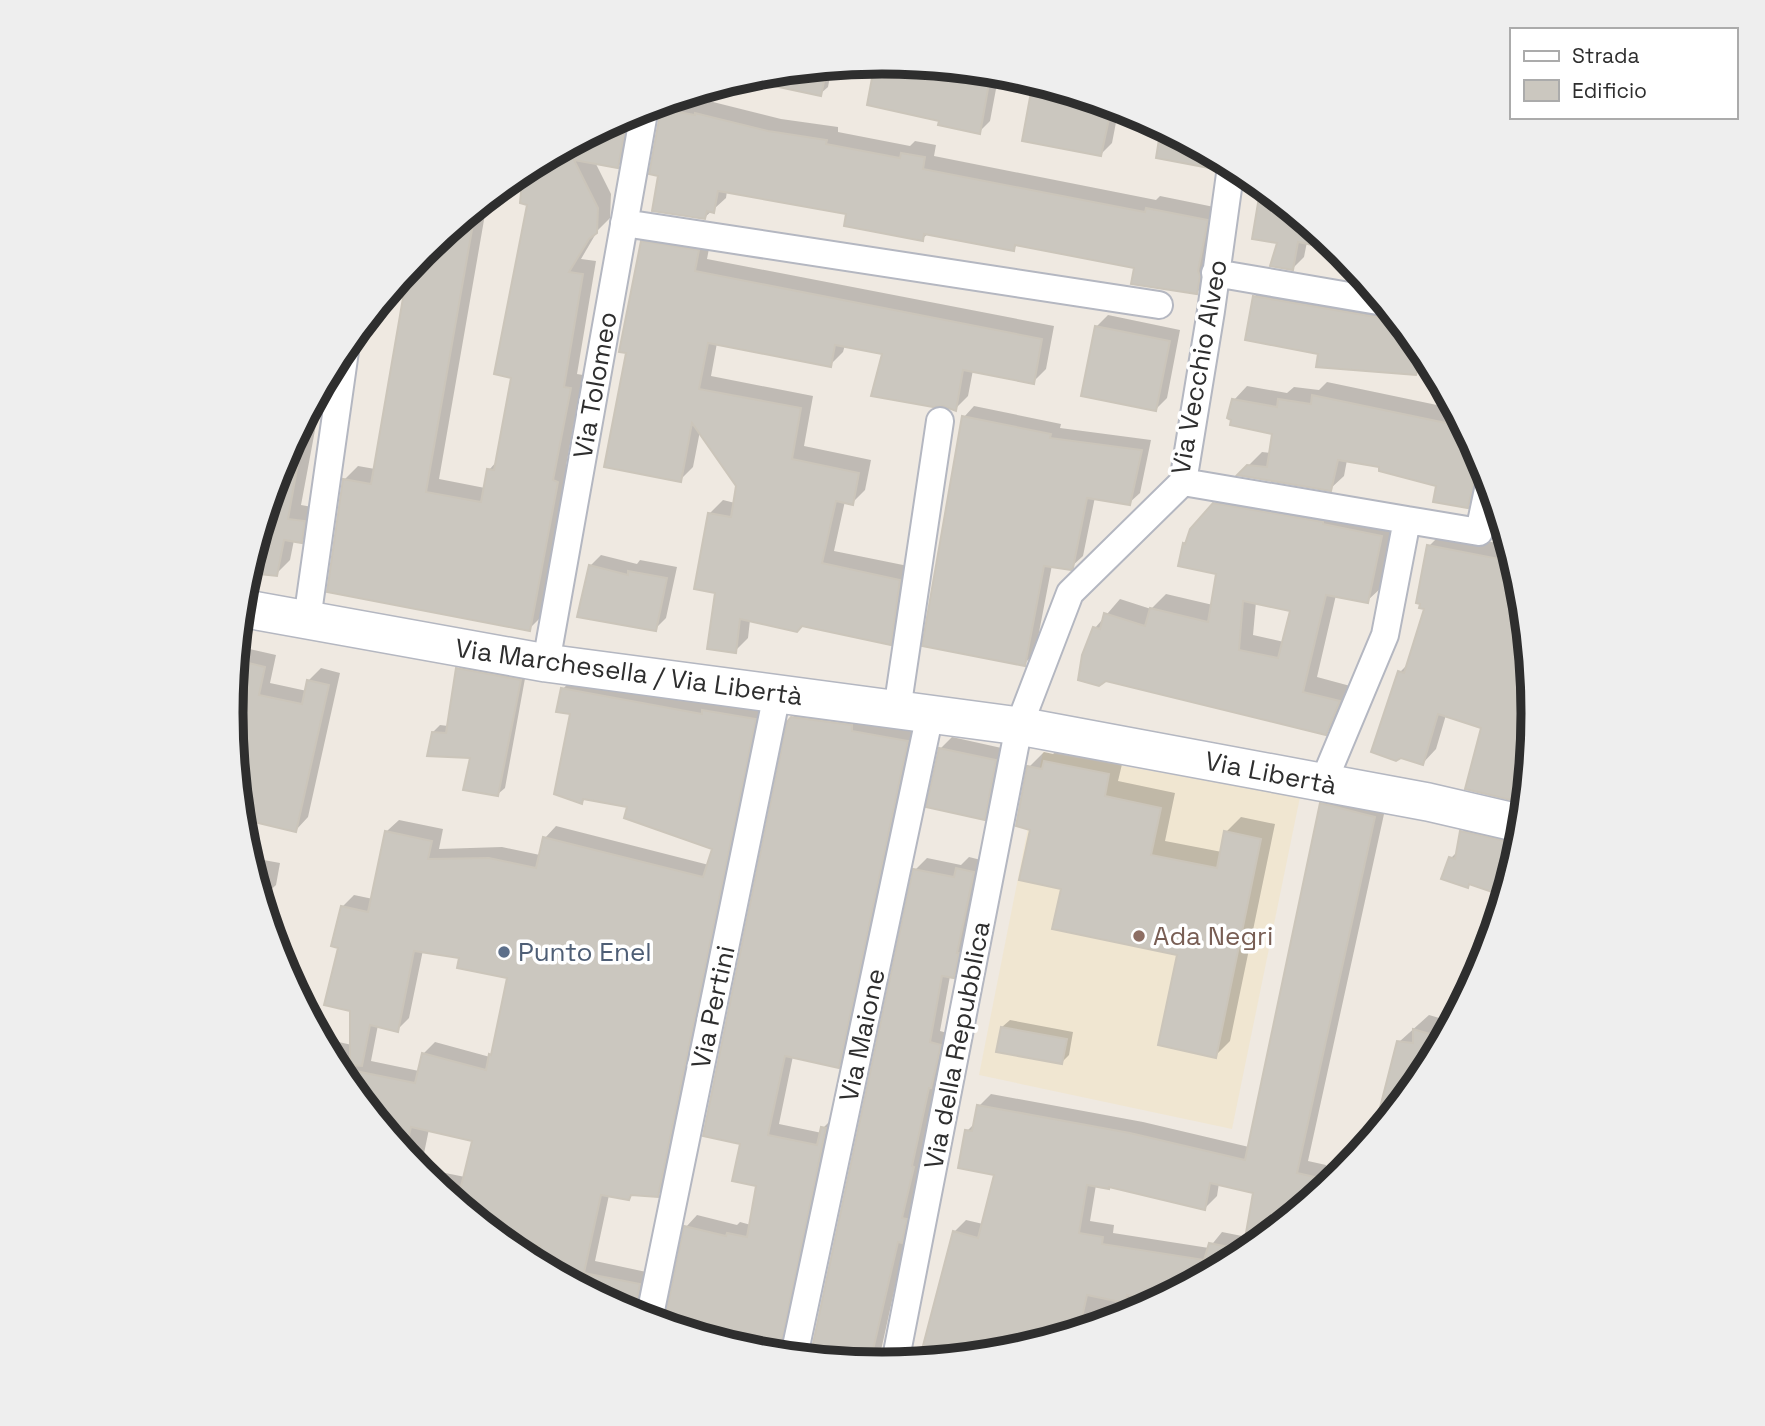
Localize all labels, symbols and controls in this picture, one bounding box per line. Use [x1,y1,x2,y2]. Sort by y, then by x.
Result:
legend [1510,28,1737,119]
text: Strada [1572,42,1639,69]
text: Edificio [1572,77,1647,104]
street label: Via Vecchio Alveo [1163,257,1235,477]
street label: Via Tolomeo [565,309,625,461]
street label: Via Marchesella / Via Libertà [453,631,805,713]
street label: Via Libertà [1202,744,1340,802]
street label: Via della Repubblica [916,918,998,1172]
place label: Ada Negri [1153,919,1273,953]
marker: Ada Negri [1131,928,1147,944]
place label: Punto Enel [518,935,652,969]
street label: Via Pertini [683,942,743,1072]
marker: Punto Enel [496,944,512,960]
street label: Via Maione [831,965,893,1105]

